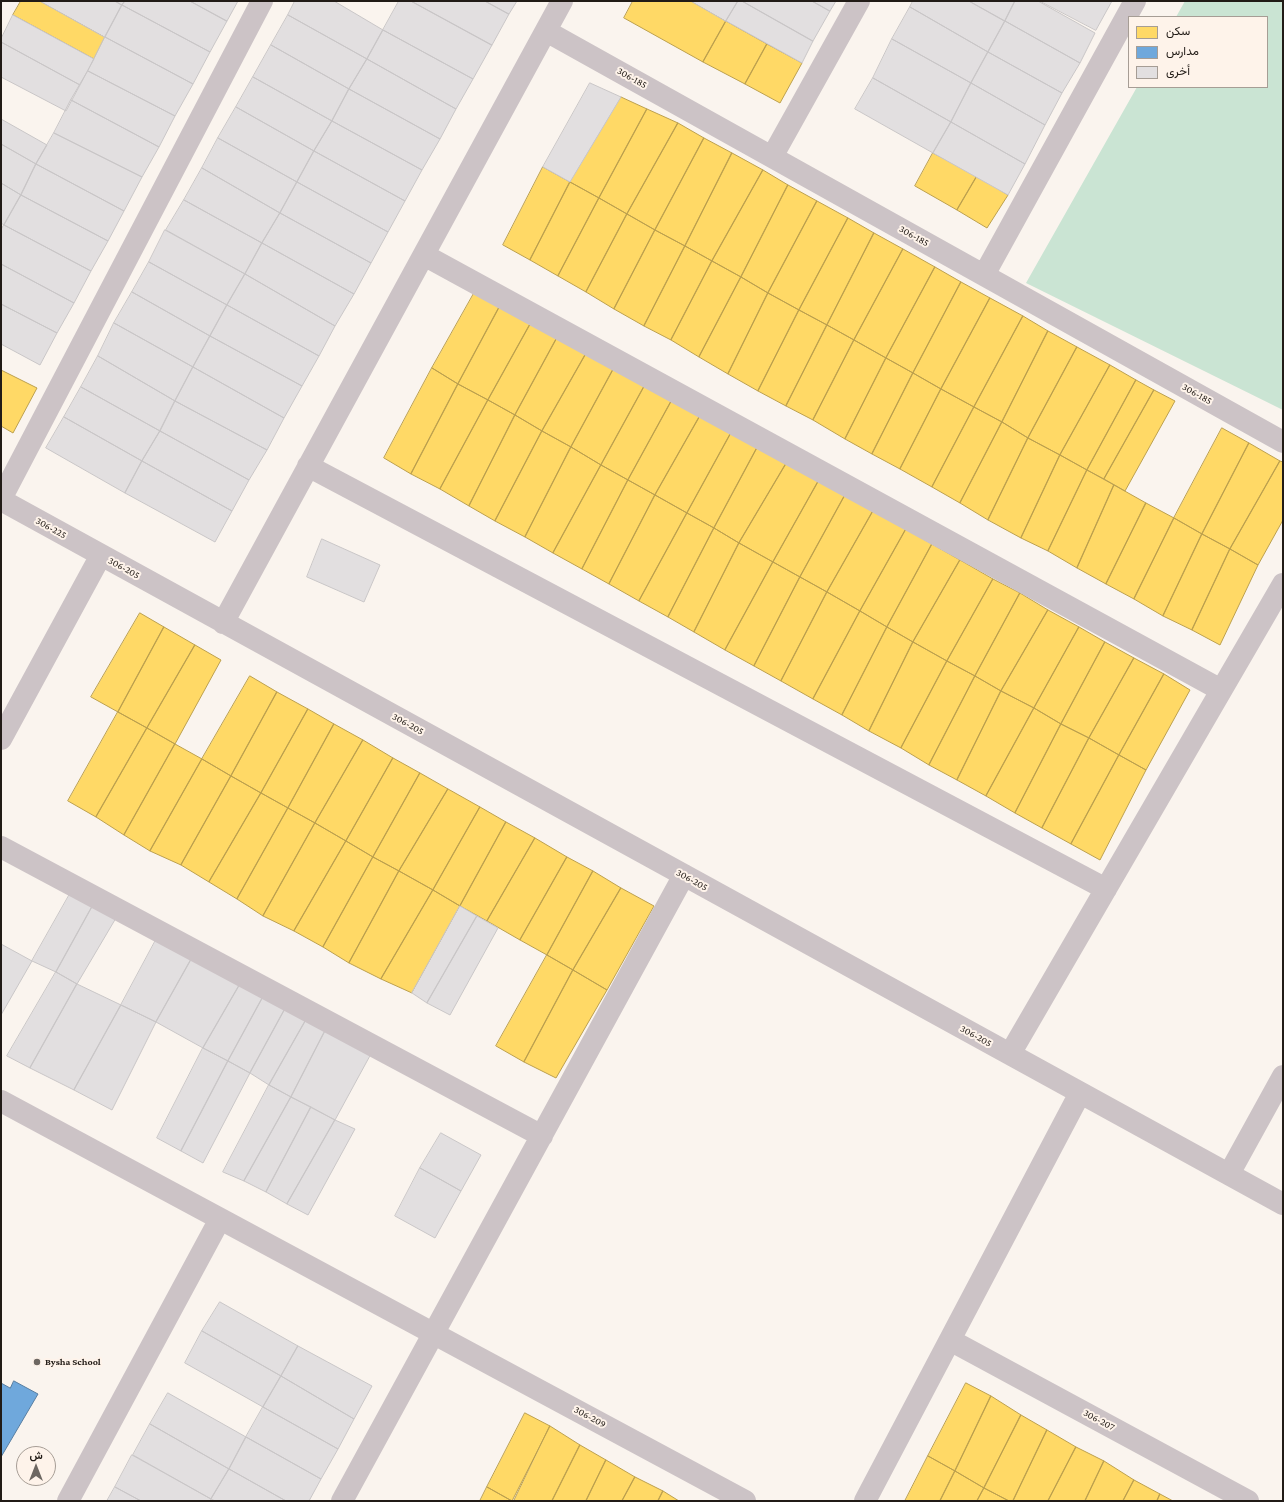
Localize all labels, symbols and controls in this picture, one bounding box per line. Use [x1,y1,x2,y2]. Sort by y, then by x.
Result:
legend [1128,16,1268,88]
text: سكن [1166,24,1190,38]
text: مدارس [1166,44,1199,58]
text: أخرى [1166,64,1190,78]
street label: 306-185 [615,65,649,91]
street label: 306-185 [897,223,931,249]
street label: 306-185 [1180,381,1214,407]
street label: 306-225 [34,515,68,541]
street label: 306-205 [106,554,142,582]
street label: 306-205 [390,710,426,738]
street label: 306-205 [674,866,710,894]
street label: 306-205 [958,1022,994,1050]
place label: Bysha School [45,1356,101,1368]
marker: Bysha School [32,1357,42,1367]
street label: 306-209 [572,1404,608,1430]
street label: 306-207 [1081,1407,1117,1433]
north arrow [16,1446,56,1486]
text: ش [29,1449,43,1461]

